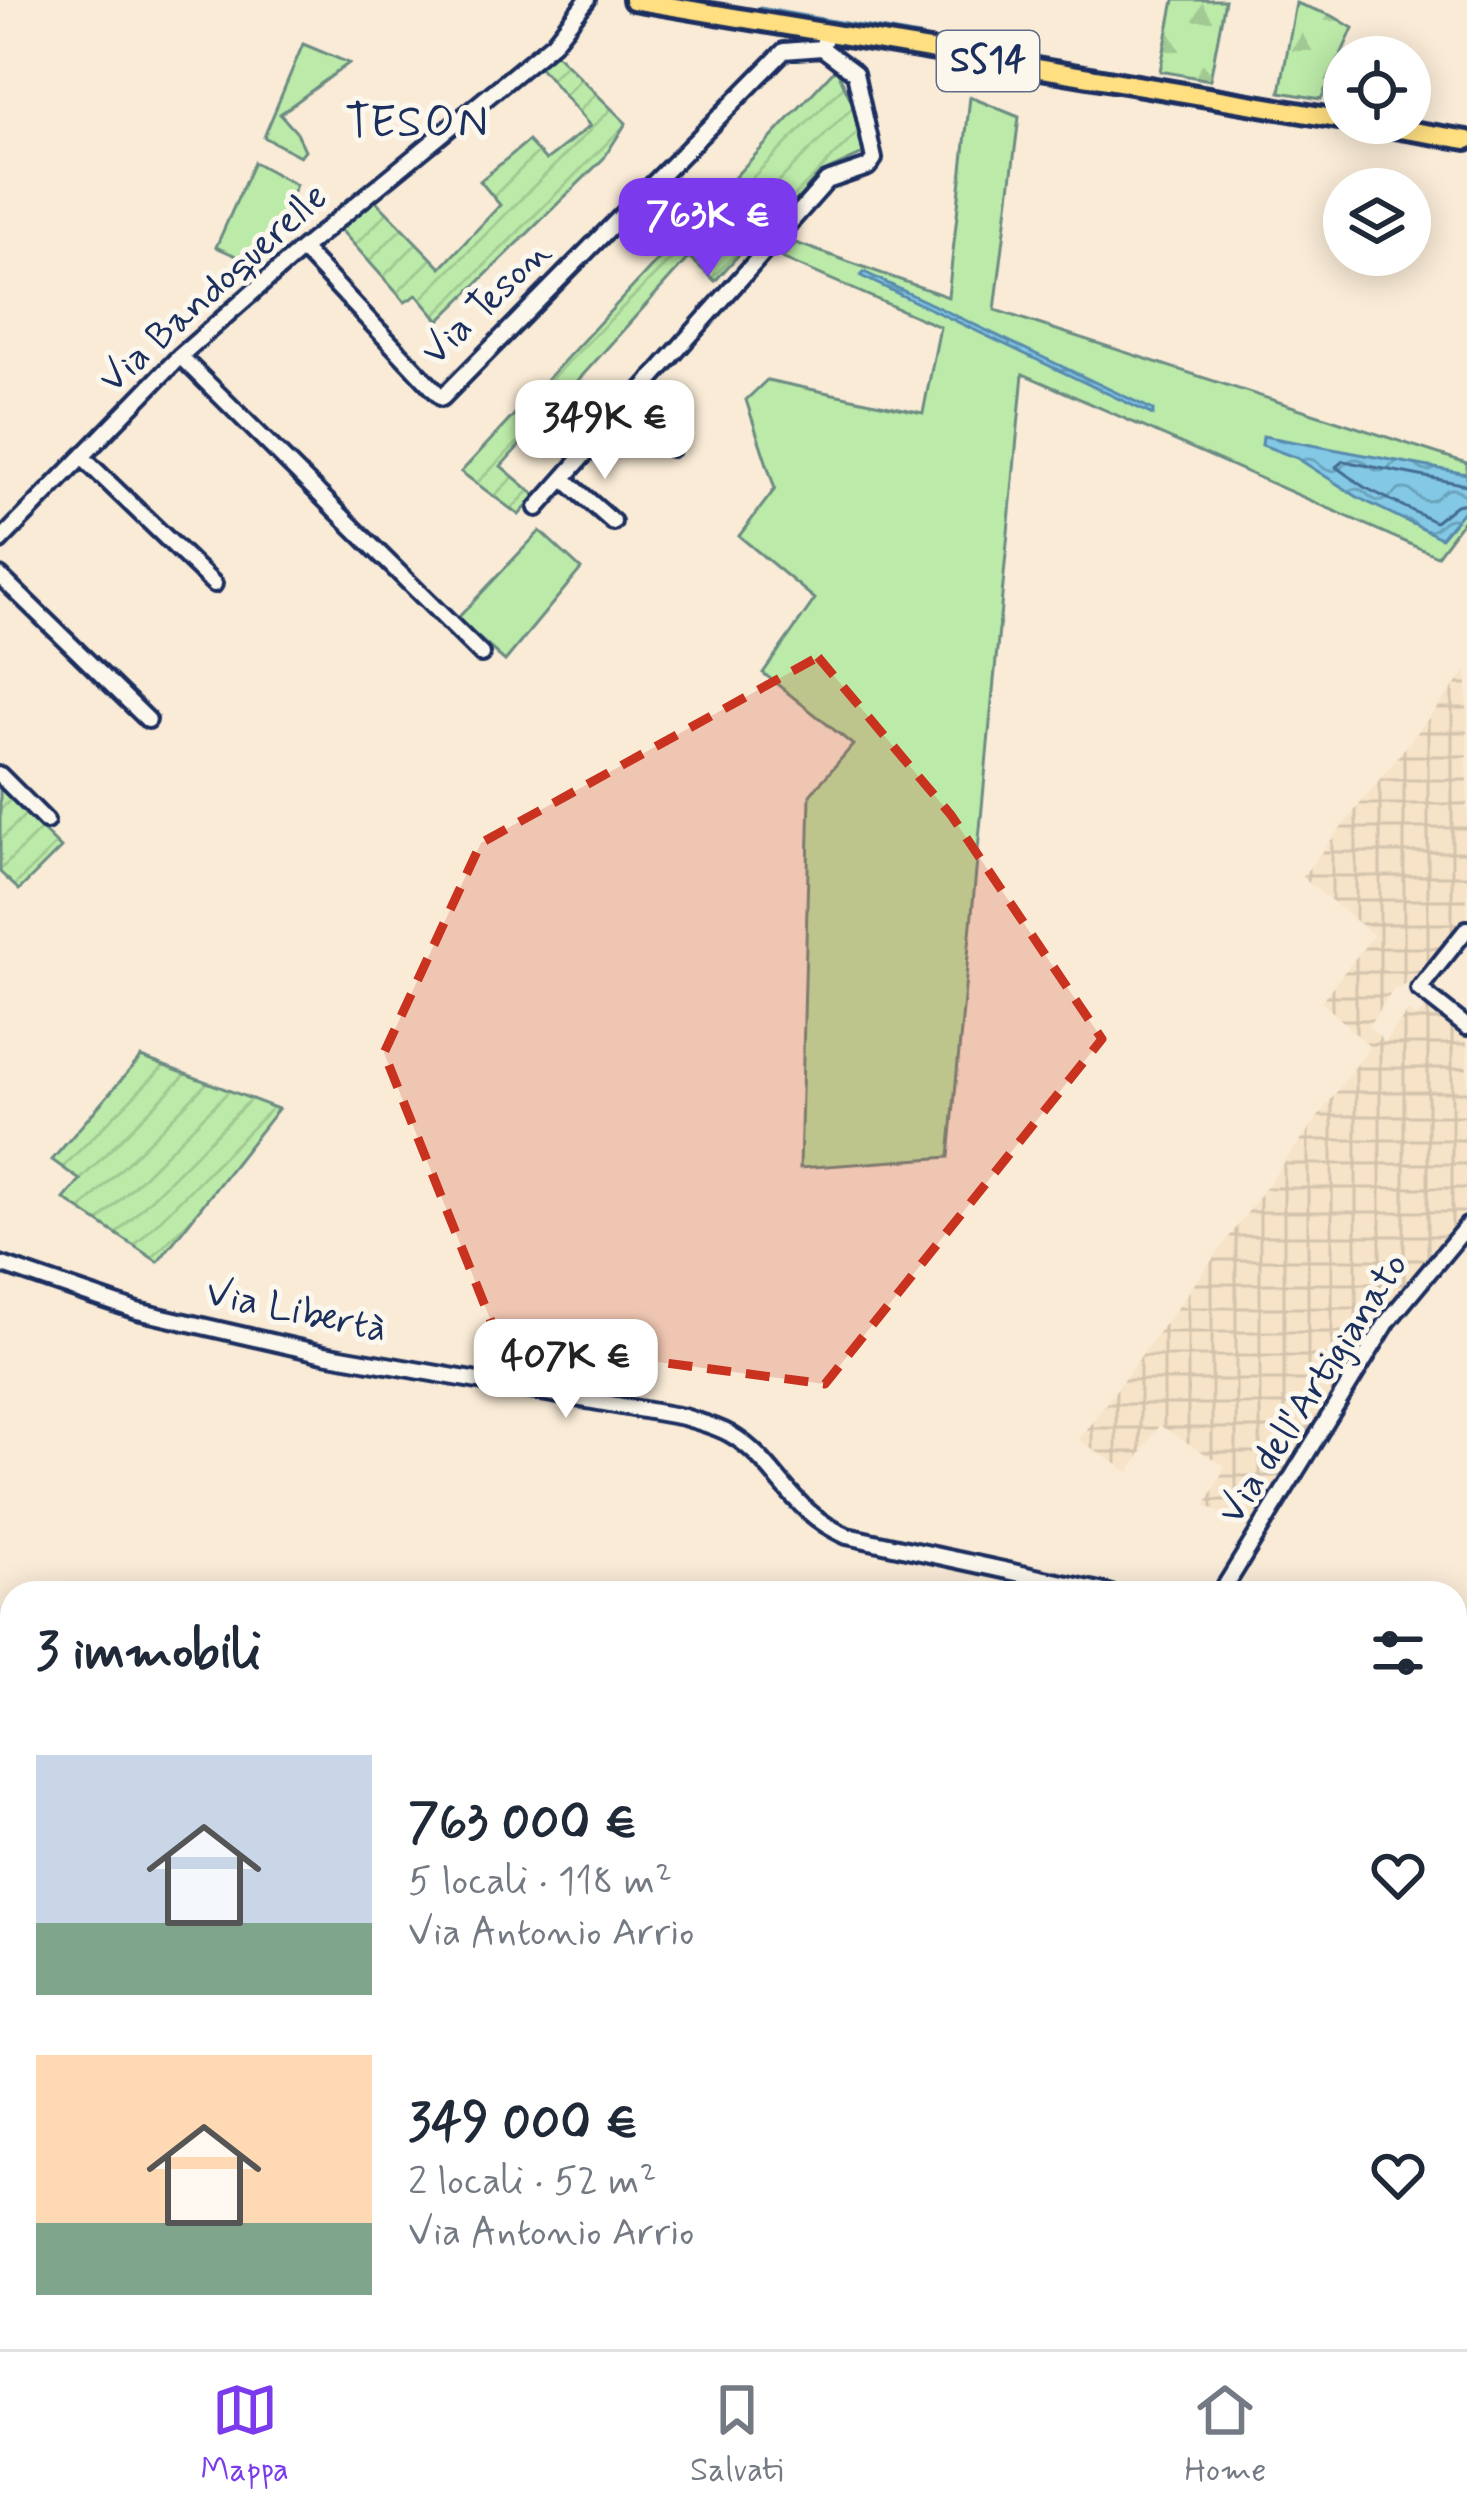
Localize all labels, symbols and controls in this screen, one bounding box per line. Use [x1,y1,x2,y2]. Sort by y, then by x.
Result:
road number: SS14 [937,31,1039,91]
map controls [1323,36,1431,276]
button: locate [1323,36,1431,144]
district label: TESON [345,94,491,153]
button: layers [1323,168,1431,276]
street label: Via Bandoquerelle [89,172,339,406]
pin: 763K € [610,178,806,280]
text: 763K € [646,191,770,242]
street label: Via Teson [411,228,563,378]
pin: 349K € [507,380,703,482]
text: 349K € [542,393,668,444]
street label: Via dell'Artigianato [1207,1243,1421,1535]
street label: Via Libertà [201,1268,391,1356]
pin: 407K € [468,1319,664,1421]
text: 407K € [501,1332,631,1383]
text: 3 immobili [36,1620,261,1686]
icon: filters [1365,1620,1431,1686]
text: 763 000 € [408,1791,637,1857]
icon: home [132,1803,276,1947]
icon: heart [1365,1842,1431,1908]
text: 5 locali · 118 m² [408,1857,672,1908]
text: Via Antonio Arrio [408,1908,694,1959]
text: 349 000 € [408,2091,638,2157]
icon: home [132,2103,276,2247]
icon: heart [1365,2142,1431,2208]
text: 2 locali · 52 m² [408,2157,657,2208]
text: Via Antonio Arrio [408,2208,694,2259]
tab: Mappa [201,2377,289,2493]
tab: Salvati [690,2377,783,2493]
tab: Home [1184,2377,1266,2493]

